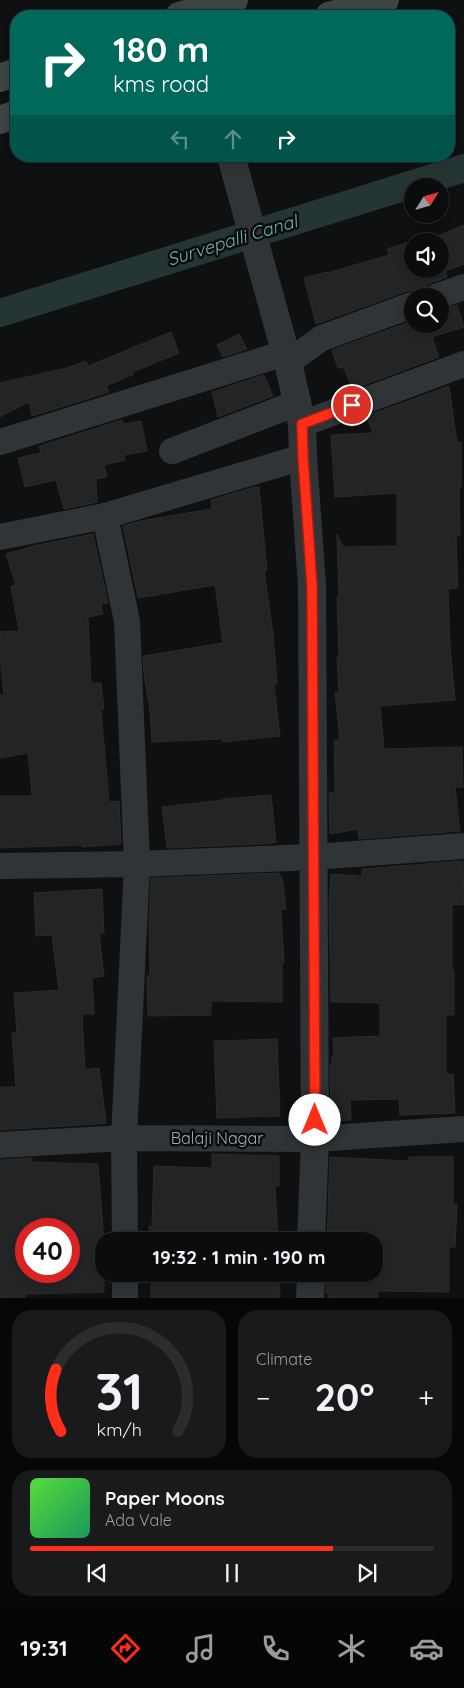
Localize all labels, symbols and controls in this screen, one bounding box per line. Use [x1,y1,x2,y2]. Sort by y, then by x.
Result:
text: 180 m [113,27,209,71]
icon: right [30,30,95,95]
text: kms road [113,70,209,98]
icon: left [166,125,194,153]
icon: ahead [219,125,247,153]
icon: right [272,125,300,153]
north arrow [404,178,449,222]
map controls [404,178,449,333]
water label: Survepalli Canal [164,209,302,271]
button: sound [404,233,449,278]
button: search [404,288,449,333]
pin [331,384,373,426]
icon: arrive [338,391,366,419]
position arrow [288,1093,340,1145]
street label: Balaji Nagar [171,1128,263,1148]
speed limit sign: 40 [15,1218,80,1283]
text: 19:32 · 1 min · 190 m [153,1245,325,1269]
text: Climate [256,1349,312,1369]
text: 31 [95,1358,143,1423]
text: 20° [314,1373,374,1421]
text: − [256,1380,271,1415]
text: + [418,1380,434,1415]
text: km/h [96,1418,142,1440]
text: Paper Moons [105,1486,225,1510]
text: Ada Vale [105,1510,172,1530]
icon: previous [83,1559,111,1587]
icon: pause [218,1559,246,1587]
icon: next [353,1559,381,1587]
icon: directions [108,1631,143,1666]
icon: music [183,1631,218,1666]
icon: phone [258,1631,293,1666]
icon: climate [334,1631,369,1666]
icon: car [409,1631,444,1666]
text: 19:31 [20,1634,68,1662]

